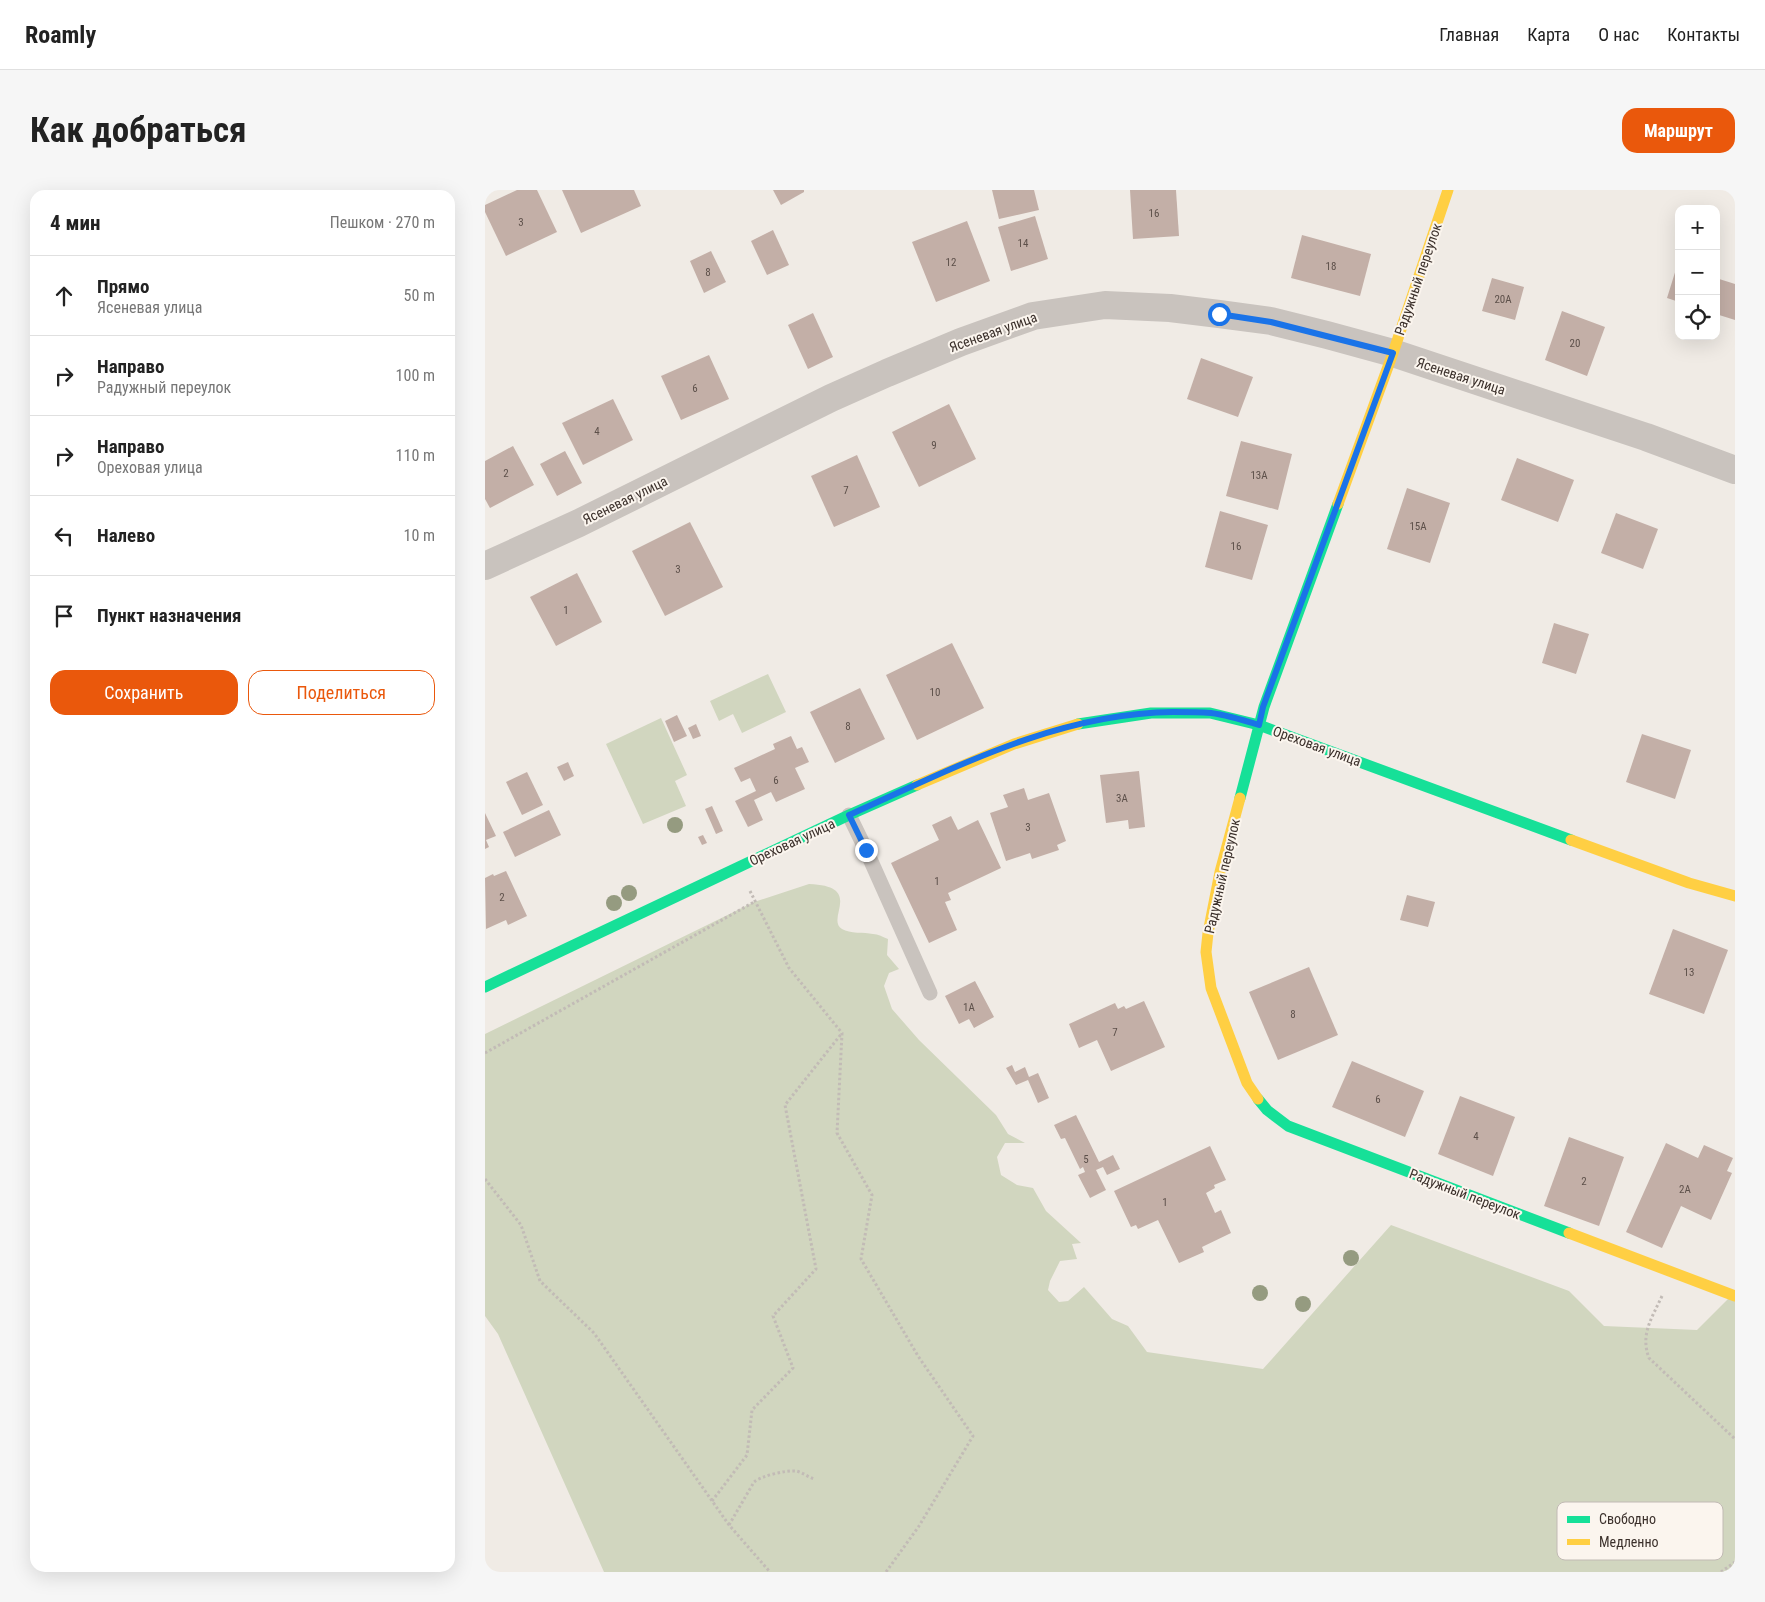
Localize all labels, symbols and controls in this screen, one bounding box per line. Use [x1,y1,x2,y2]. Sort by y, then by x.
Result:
text: Roamly [25,21,96,49]
text: Главная [1439,24,1499,45]
text: Карта [1527,24,1570,45]
text: О нас [1598,24,1639,45]
text: Контакты [1667,24,1740,45]
button: Маршрут [1622,108,1735,153]
text: Как добраться [30,110,246,151]
map controls [1675,205,1720,340]
button: + [1675,205,1720,250]
house number: 16 [1149,207,1159,220]
text: 4 мин [50,211,100,235]
text: Пешком · 270 m [330,213,435,232]
house number: 3 [518,216,524,229]
street label: Радужный переулок [1391,221,1445,337]
house number: 14 [1018,237,1029,250]
button: − [1675,250,1720,295]
house number: 12 [946,256,956,269]
house number: 18 [1326,260,1336,273]
house number: 8 [705,266,711,279]
text: Прямо [97,275,150,298]
icon: ahead [50,282,78,310]
text: 50 m [403,286,435,305]
house number: 20А [1494,293,1512,306]
button: locate [1675,295,1720,340]
text: Ясеневая улица [97,298,202,317]
route start [1208,303,1231,326]
street label: Ясеневая улица [947,309,1039,355]
house number: 20 [1570,337,1580,350]
street label: Ясеневая улица [1415,354,1507,398]
text: Направо [97,355,164,378]
icon: right [50,362,78,390]
text: 100 m [396,366,435,385]
text: Радужный переулок [97,378,231,397]
house number: 6 [692,382,698,395]
house number: 4 [594,425,600,438]
text: Направо [97,435,164,458]
house number: 9 [931,439,937,452]
icon: right [50,442,78,470]
text: 110 m [396,446,435,465]
text: Ореховая улица [97,458,203,477]
house number: 2 [503,467,509,480]
house number: 13А [1250,469,1268,482]
street label: Ясеневая улица [580,473,670,527]
house number: 7 [843,484,849,497]
house number: 15А [1409,520,1427,533]
icon: left [50,522,78,550]
text: Налево [97,524,155,547]
text: 10 m [403,526,435,545]
house number: 16 [1231,540,1241,553]
house number: 3 [675,563,681,576]
icon: arrive [50,602,78,630]
text: Пункт назначения [97,604,241,627]
house number: 1 [563,604,569,617]
button: Сохранить [50,670,238,715]
button: Поделиться [248,670,435,715]
house number: 10 [930,686,940,699]
house number: 8 [845,720,851,733]
street label: Ореховая улица [1271,723,1363,769]
house number: 6 [773,774,779,787]
house number: 3А [1116,792,1129,805]
street label: Ореховая улица [747,815,837,869]
street label: Радужный переулок [1201,817,1243,935]
house number: 3 [1025,821,1031,834]
route end [855,839,878,862]
house number: 1 [934,875,940,888]
house number: 2 [499,891,505,904]
house number: 13 [1684,966,1694,979]
house number: 1А [963,1001,976,1014]
house number: 8 [1290,1008,1296,1021]
house number: 7 [1112,1026,1118,1039]
house number: 6 [1375,1093,1381,1106]
house number: 4 [1473,1130,1479,1143]
house number: 5 [1083,1153,1089,1166]
street label: Радужный переулок [1407,1165,1523,1223]
house number: 2 [1581,1175,1587,1188]
house number: 2А [1679,1183,1692,1196]
house number: 1 [1162,1196,1168,1209]
legend [1557,1502,1723,1560]
text: Свободно [1599,1511,1656,1527]
text: Медленно [1599,1534,1659,1550]

